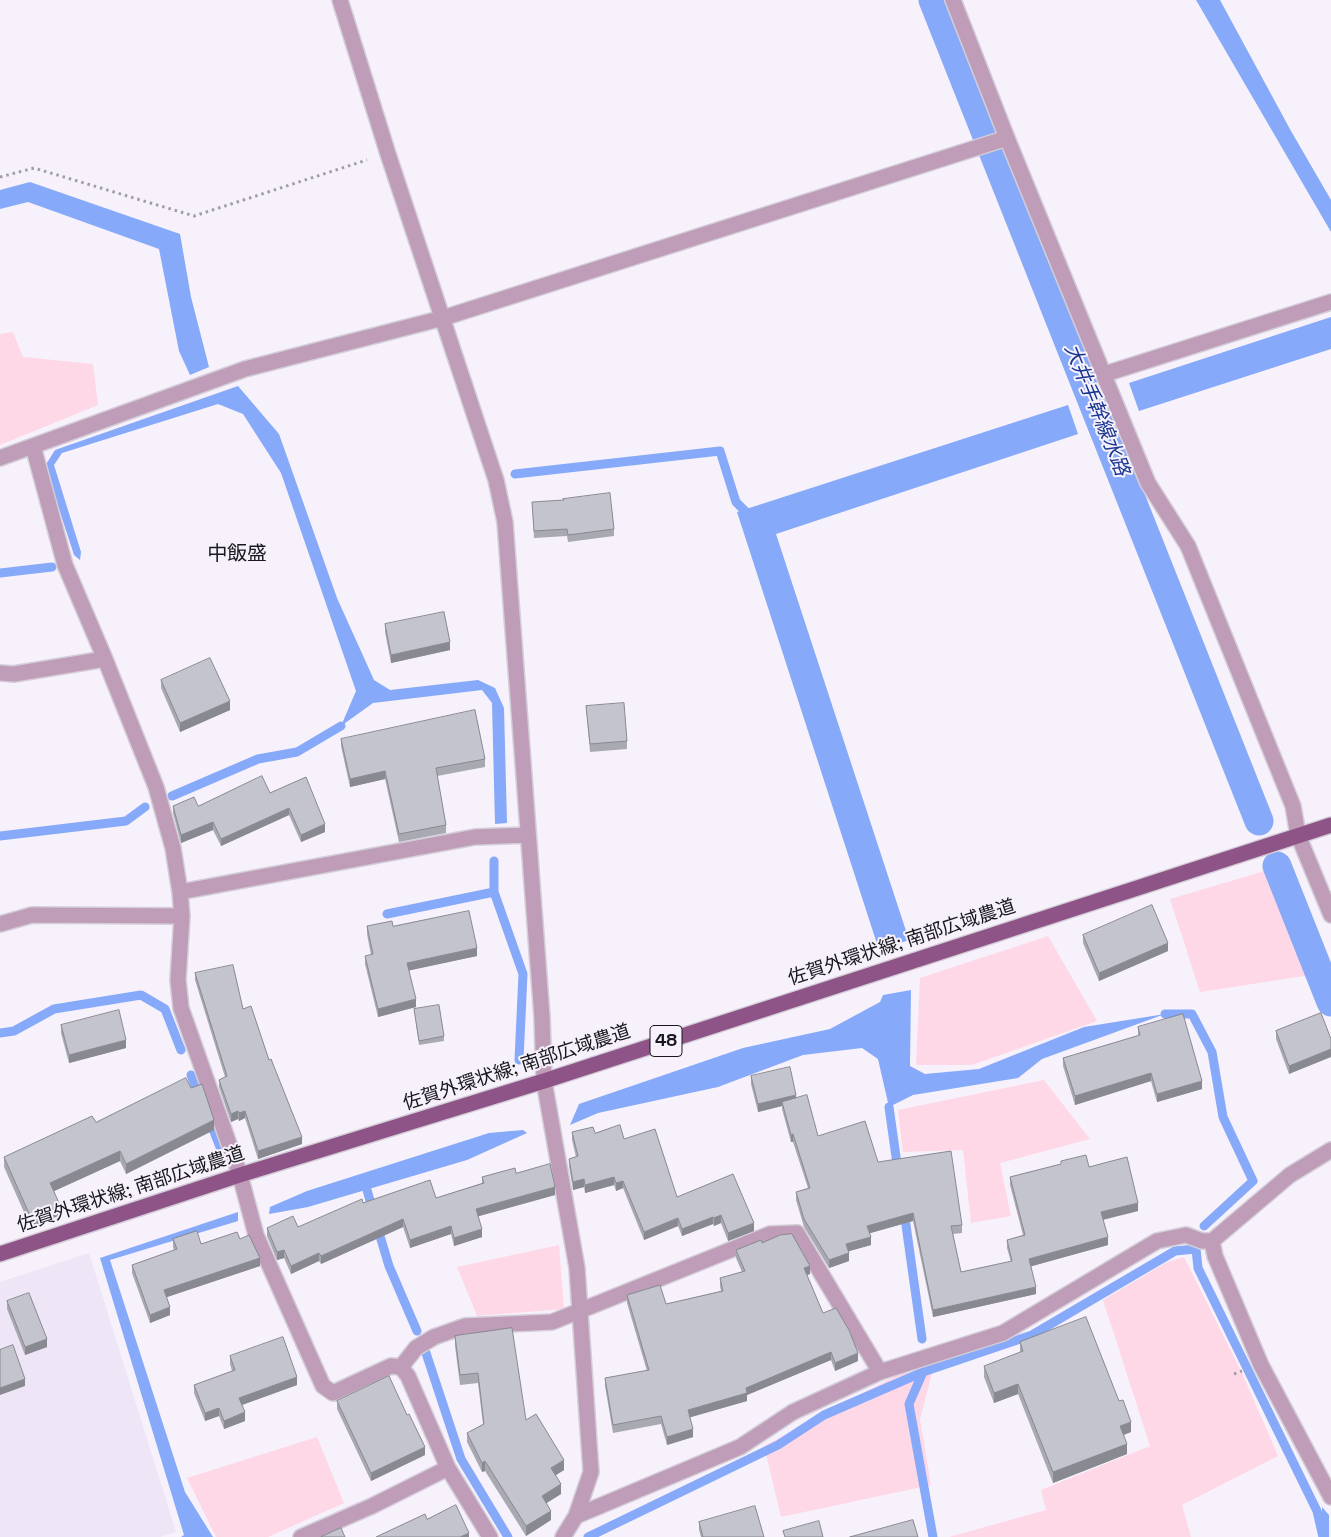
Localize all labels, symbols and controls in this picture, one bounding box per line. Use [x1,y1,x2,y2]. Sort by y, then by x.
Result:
water label: 大井手幹線水路 [1059,341,1133,479]
district label: 中飯盛 [207,543,267,567]
street label: 佐賀外環状線; 南部広域農道 [785,895,1019,991]
street label: 佐賀外環状線; 南部広域農道 [400,1020,634,1116]
road number: 48 [650,1026,682,1056]
street label: 佐賀外環状線; 南部広域農道 [14,1142,248,1238]

